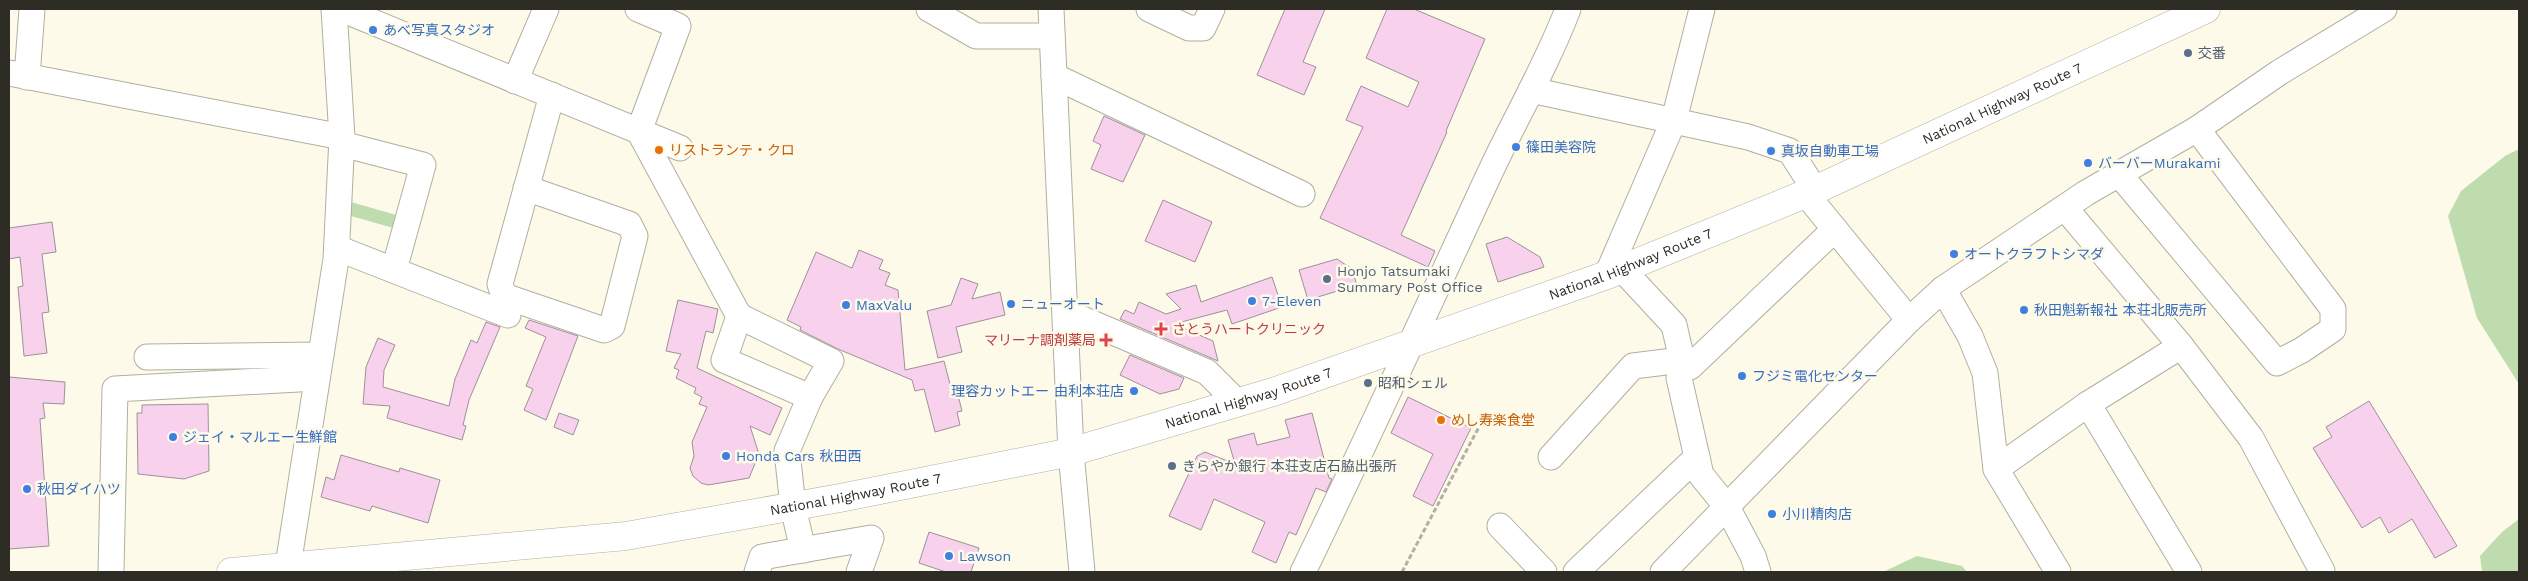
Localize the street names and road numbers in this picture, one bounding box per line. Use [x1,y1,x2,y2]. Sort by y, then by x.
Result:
street label: National Highway Route 7 [1920,60,2085,147]
street label: National Highway Route 7 [1547,225,1715,303]
street label: National Highway Route 7 [1163,364,1334,432]
street label: National Highway Route 7 [769,470,943,518]

